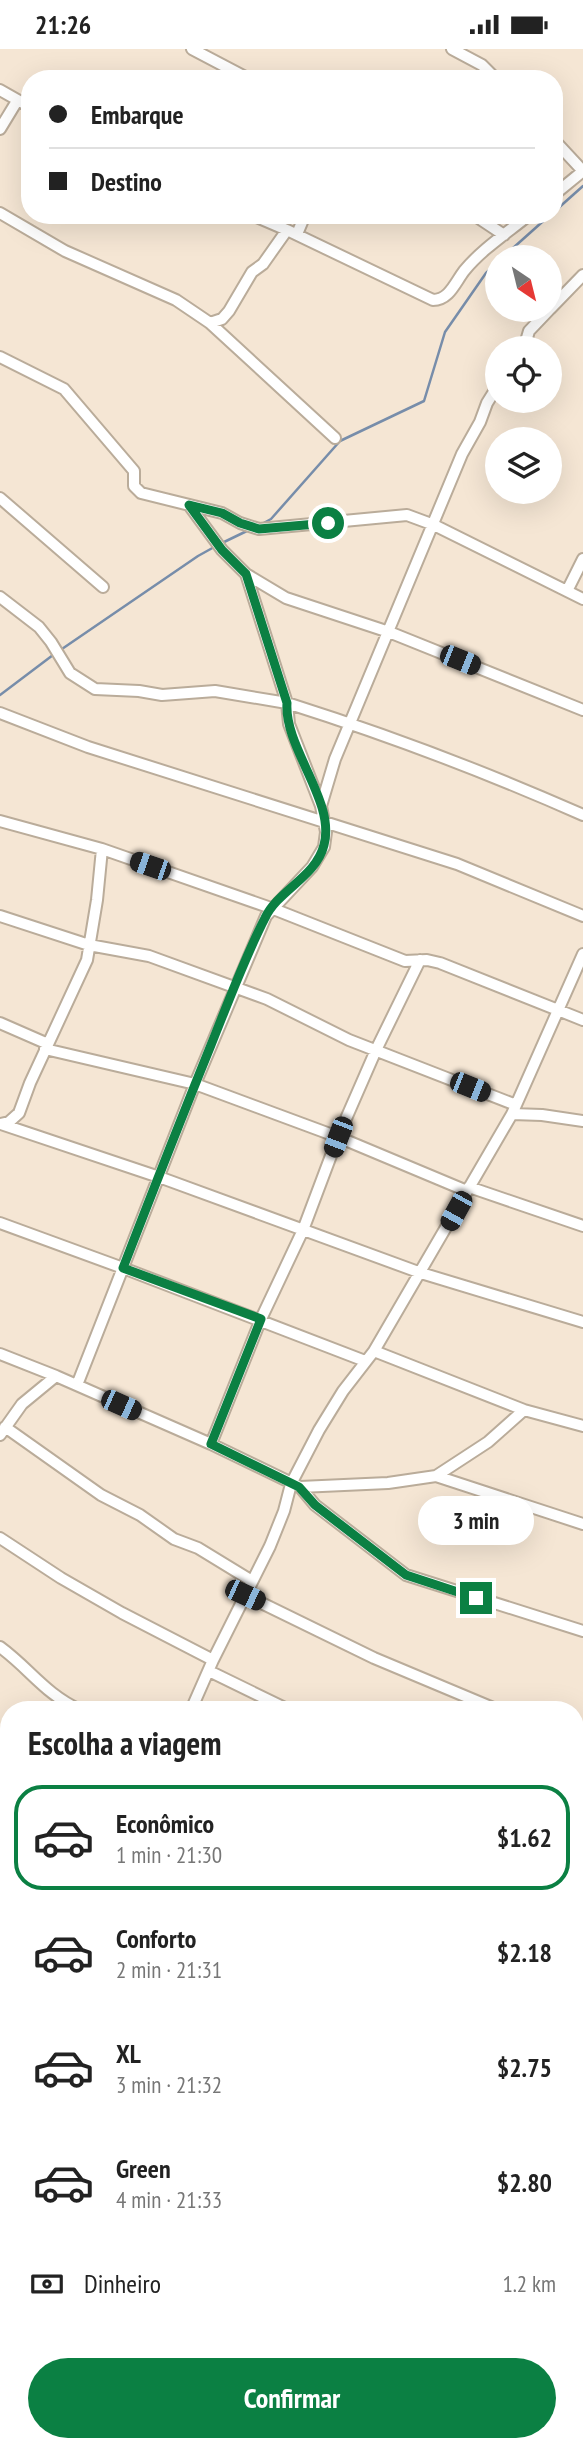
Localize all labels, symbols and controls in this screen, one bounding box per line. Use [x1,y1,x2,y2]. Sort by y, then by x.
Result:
text: 21:26 [35,8,91,41]
text: Embarque [91,98,184,131]
text: Destino [91,165,162,198]
north arrow [485,245,562,322]
map controls [485,245,562,504]
button: locate [485,336,562,413]
button: layers [485,427,562,504]
route start [312,507,344,539]
car [437,642,484,678]
car [127,849,174,883]
car [447,1069,494,1105]
car [321,1114,356,1160]
car [437,1188,476,1234]
car [98,1387,145,1423]
callout: 3 min [418,1497,534,1545]
text: 3 min [453,1506,499,1535]
car [222,1577,269,1613]
route end [460,1582,492,1614]
text: Escolha a viagem [28,1722,221,1764]
icon: car [32,1806,95,1869]
text: Econômico [116,1807,214,1840]
text: $1.62 [497,1821,552,1854]
text: 1 min · 21:30 [116,1840,222,1869]
icon: car [32,1921,95,1984]
text: Conforto [116,1922,196,1955]
text: $2.18 [497,1936,552,1969]
text: 2 min · 21:31 [116,1955,222,1984]
icon: car [32,2036,95,2099]
text: XL [116,2037,141,2070]
text: $2.75 [497,2051,552,2084]
text: 3 min · 21:32 [116,2070,222,2099]
icon: car [32,2151,95,2214]
text: Green [116,2152,171,2185]
text: $2.80 [497,2166,552,2199]
text: 4 min · 21:33 [116,2185,222,2214]
icon: cash [28,2265,66,2303]
text: Dinheiro [84,2267,161,2300]
text: 1.2 km [502,2269,556,2298]
button: Confirmar [28,2358,556,2438]

